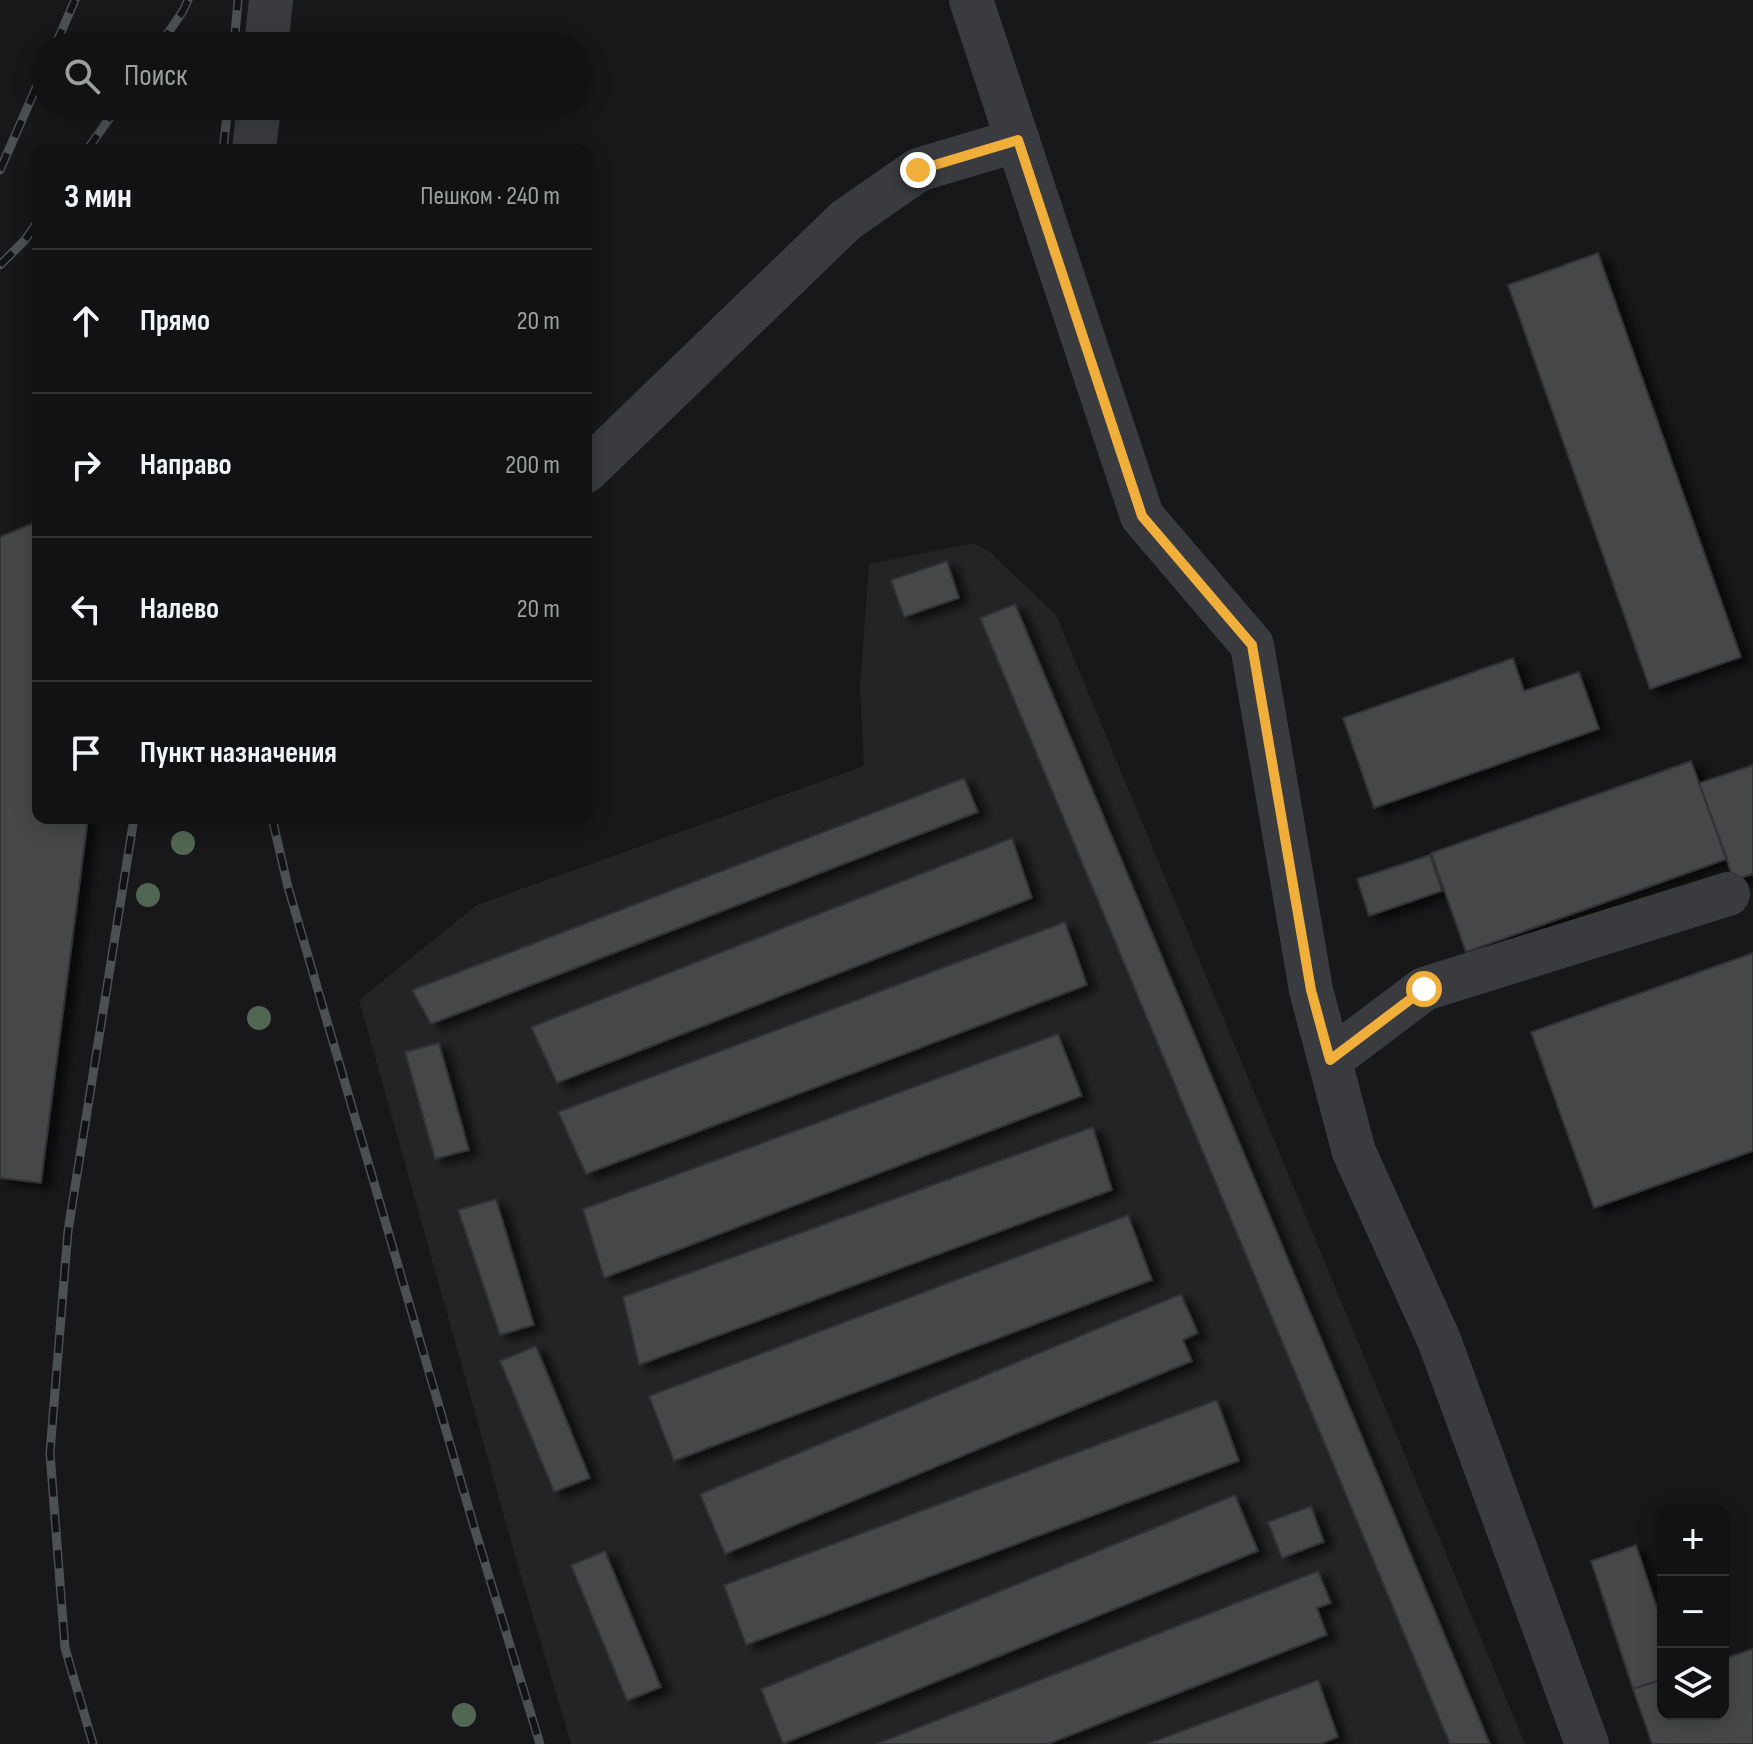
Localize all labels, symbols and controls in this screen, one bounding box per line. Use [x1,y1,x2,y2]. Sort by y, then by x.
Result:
search box [32,32,592,120]
icon: search [60,54,104,98]
text: Поиск [124,58,187,94]
route end [900,152,936,188]
text: 3 мин [64,176,132,217]
text: Пешком · 240 m [420,181,560,212]
icon: ahead [64,299,108,343]
text: Прямо [140,303,210,339]
text: 20 m [517,306,560,337]
icon: right [64,443,108,487]
text: Направо [140,447,232,483]
text: 200 m [505,450,560,481]
icon: left [64,587,108,631]
text: Налево [140,591,219,627]
text: 20 m [517,594,560,625]
icon: arrive [64,731,108,775]
text: Пункт назначения [140,735,337,771]
route start [1406,971,1442,1007]
map controls [1657,1504,1729,1720]
button: + [1657,1504,1729,1576]
button: − [1657,1576,1729,1648]
button: layers [1657,1648,1729,1720]

